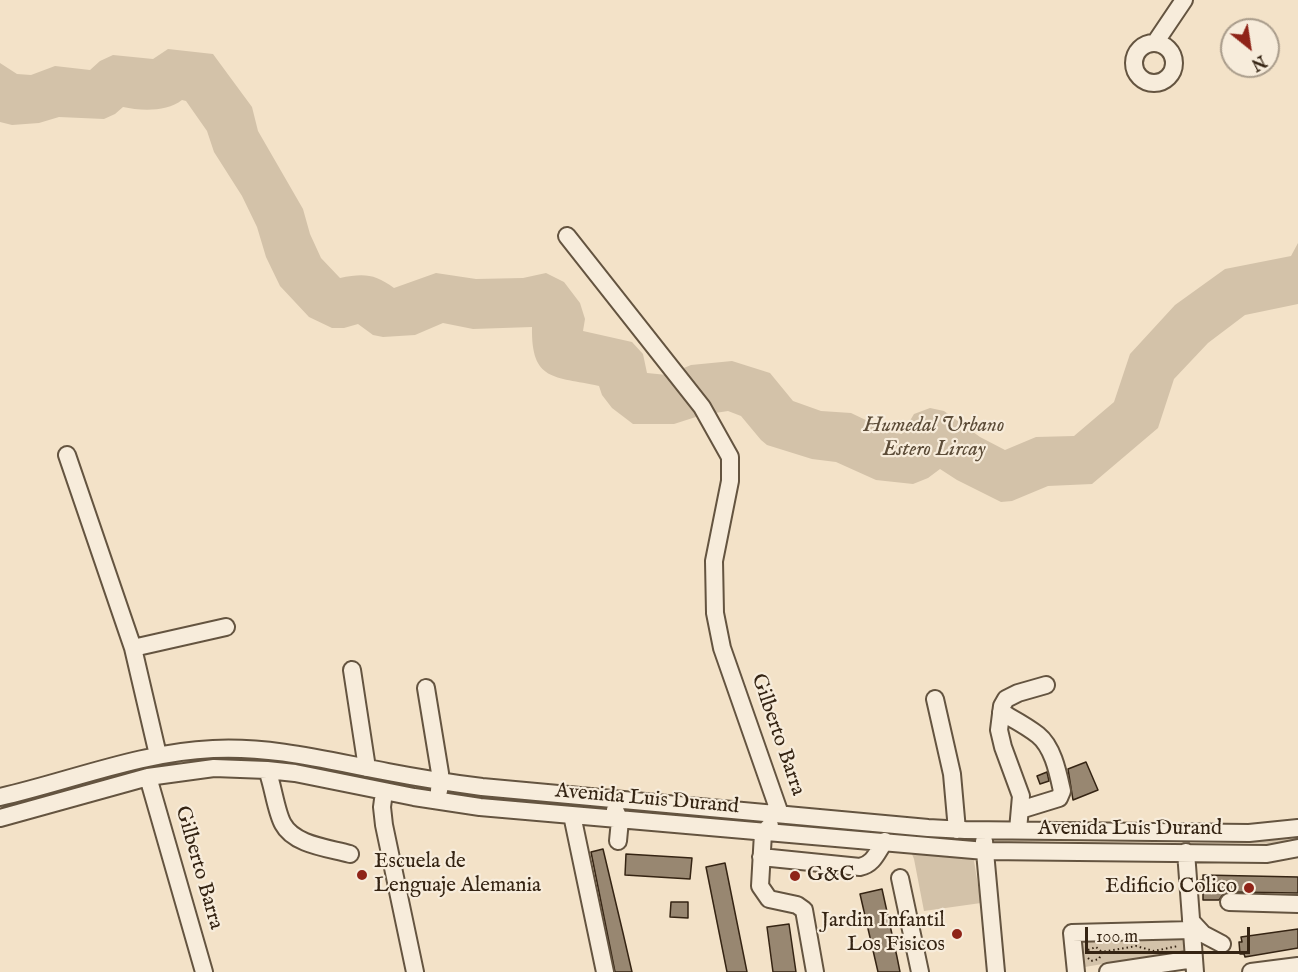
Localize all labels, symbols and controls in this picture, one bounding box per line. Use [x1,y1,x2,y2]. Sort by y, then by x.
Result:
north arrow [1220,18,1280,78]
text: N [1247,50,1269,74]
park label: Humedal Urbano Estero Lircay [864,414,1004,464]
street label: Gilberto Barra [744,671,810,799]
street label: Avenida Luis Durand [554,779,740,821]
street label: Gilberto Barra [168,803,228,933]
street label: Avenida Luis Durand [1038,817,1222,843]
place label: Escuela de Lenguaje Alemania [374,850,541,900]
place label: G&C [807,863,854,889]
marker: Escuela de Lenguaje Alemania [355,868,369,882]
marker: G&C [788,869,802,883]
place label: Edificio Colico [1105,875,1237,901]
marker: Edificio Colico [1242,881,1256,895]
place label: Jardin Infantil Los Fisicos [821,909,945,959]
scale bar [1088,915,1253,953]
text: 100 m [1096,926,1138,949]
marker: Jardin Infantil Los Fisicos [950,927,964,941]

